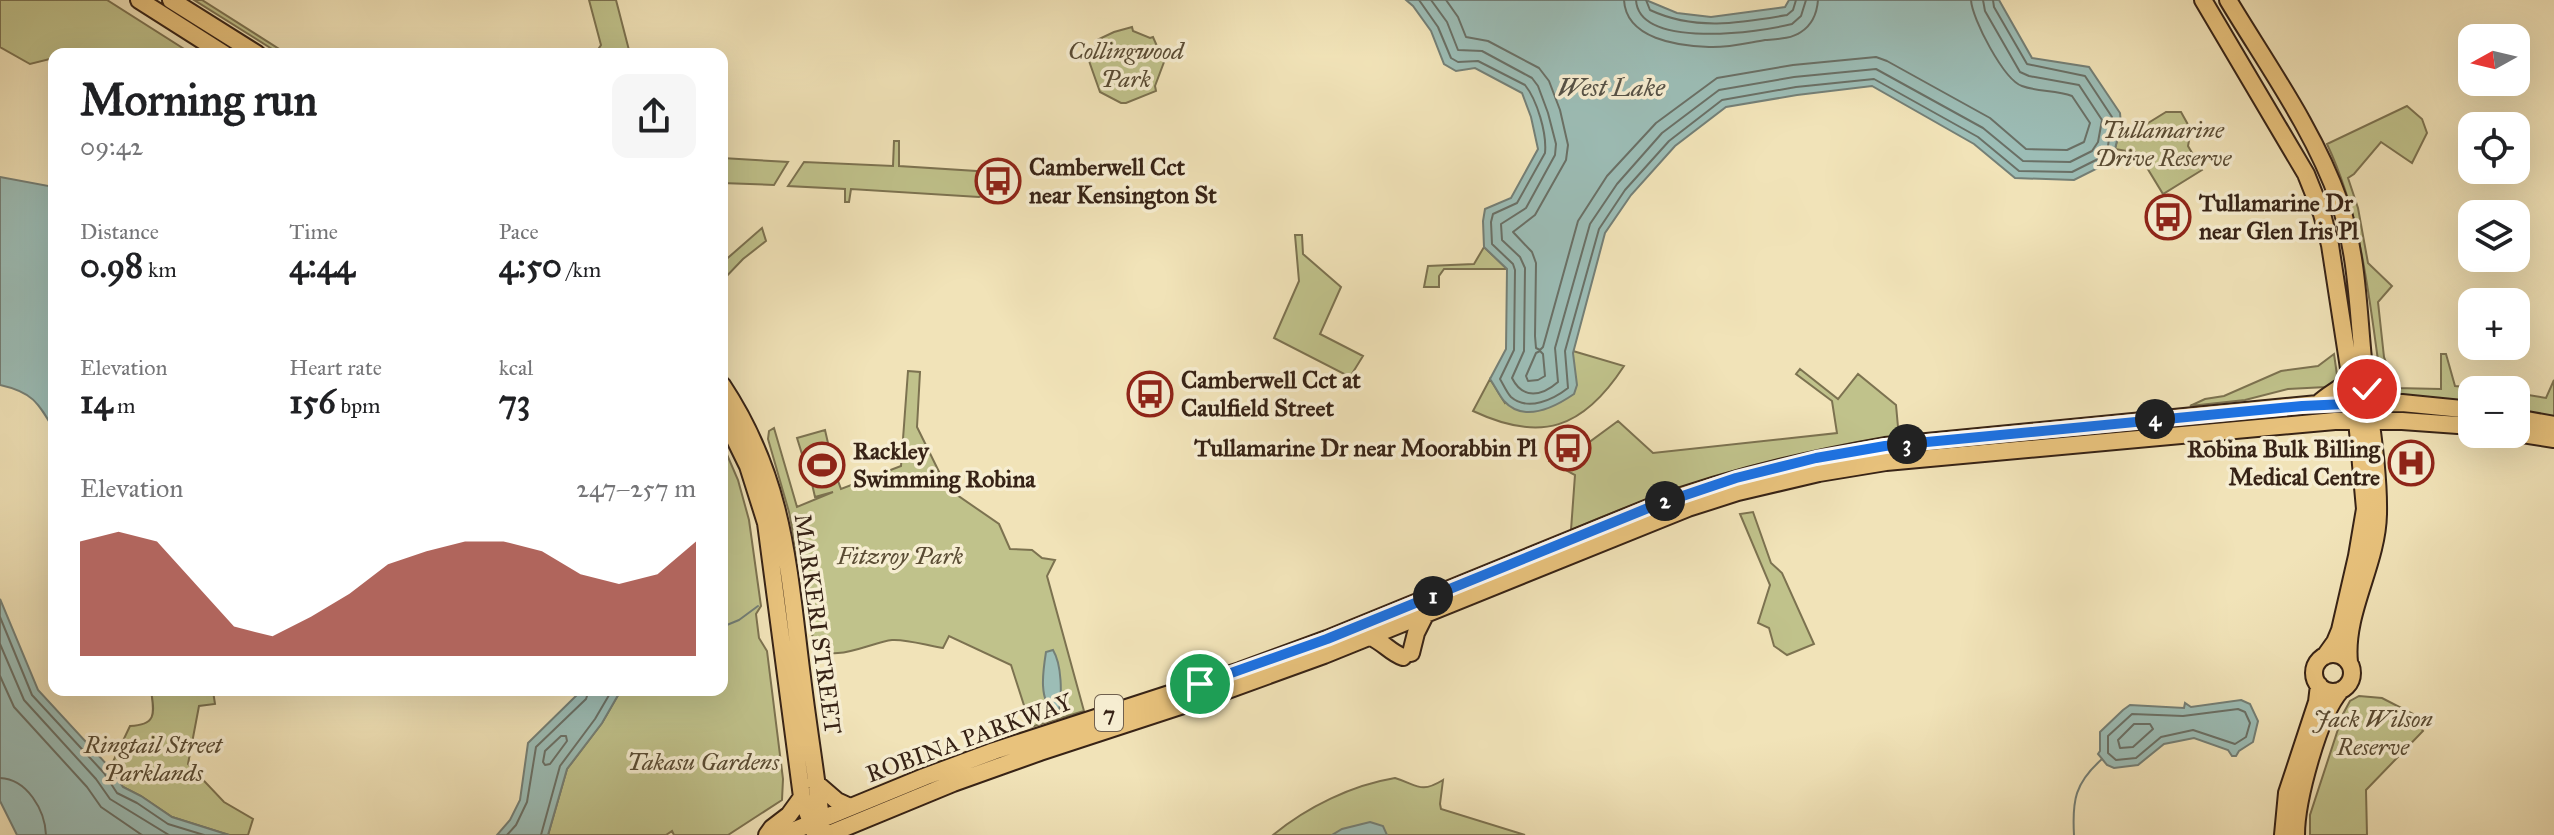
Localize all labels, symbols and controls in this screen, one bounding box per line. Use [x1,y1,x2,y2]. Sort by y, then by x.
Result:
north arrow [2458,24,2530,96]
map controls [2458,24,2530,448]
park label: Collingwood Park [1068,36,1185,94]
water label: West Lake [1557,71,1666,103]
text: Morning run [80,73,317,127]
button: share [612,74,696,158]
button: locate [2458,112,2530,184]
park label: Tullamarine Drive Reserve [2095,115,2232,173]
text: 09:42 [80,130,143,162]
place label: Camberwell Cct near Kensington St [1029,152,1217,210]
bus stop icon: Camberwell Cct near Kensington St [974,157,1022,205]
place label: Tullamarine Dr near Glen Iris Pl [2198,188,2359,246]
bus stop icon: Tullamarine Dr near Glen Iris Pl [2144,193,2192,241]
button: layers [2458,200,2530,272]
text: Distance [80,218,159,245]
text: Time [289,218,338,245]
text: Pace [499,218,539,245]
text: 0.98 [80,245,143,286]
text: 4:44 [289,245,355,286]
text: 4:50 [499,245,562,286]
text: km [143,256,177,283]
text: /km [562,256,601,283]
button: + [2458,288,2530,360]
text: Elevation [80,354,167,381]
text: Heart rate [289,354,382,381]
text: kcal [499,354,533,381]
pin [2333,355,2401,423]
place label: Camberwell Cct at Caulfield Street [1181,365,1361,423]
icon: check [2345,367,2389,411]
bus stop icon: Camberwell Cct at Caulfield Street [1126,370,1174,418]
button: − [2458,376,2530,448]
text: 14 [80,381,112,422]
text: 156 [289,381,336,422]
text: 73 [499,381,530,422]
text: m [112,392,136,419]
text: bpm [336,392,381,419]
pin: 4 [2135,399,2175,439]
text: 4 [2149,405,2161,432]
bus stop icon: Tullamarine Dr near Moorabbin Pl [1544,424,1592,472]
pin: 3 [1887,424,1927,464]
text: 3 [1903,430,1911,457]
place label: Tullamarine Dr near Moorabbin Pl [1193,433,1537,463]
place label: Robina Bulk Billing Medical Centre [2187,434,2381,492]
place label: Rackley Swimming Robina [853,436,1036,494]
hospital icon: Robina Bulk Billing Medical Centre [2387,439,2435,487]
sports icon: Rackley Swimming Robina [798,441,846,489]
text: Elevation [80,472,183,504]
text: 247–257 m [576,472,696,504]
pin: 2 [1645,481,1685,521]
text: 2 [1660,487,1670,514]
street label: MARKERI STREET [788,512,848,736]
park label: Fitzroy Park [836,541,963,571]
pin: 1 [1413,576,1453,616]
text: 1 [1429,582,1437,609]
pin [1166,650,1234,718]
icon: arrive [1178,662,1222,706]
street label: ROBINA PARKWAY [862,686,1077,789]
road number: 7 [1095,695,1123,731]
park label: Jack Wilson Reserve [2311,704,2433,762]
park label: Ringtail Street Parklands [83,730,224,788]
park label: Takasu Gardens [627,747,780,777]

